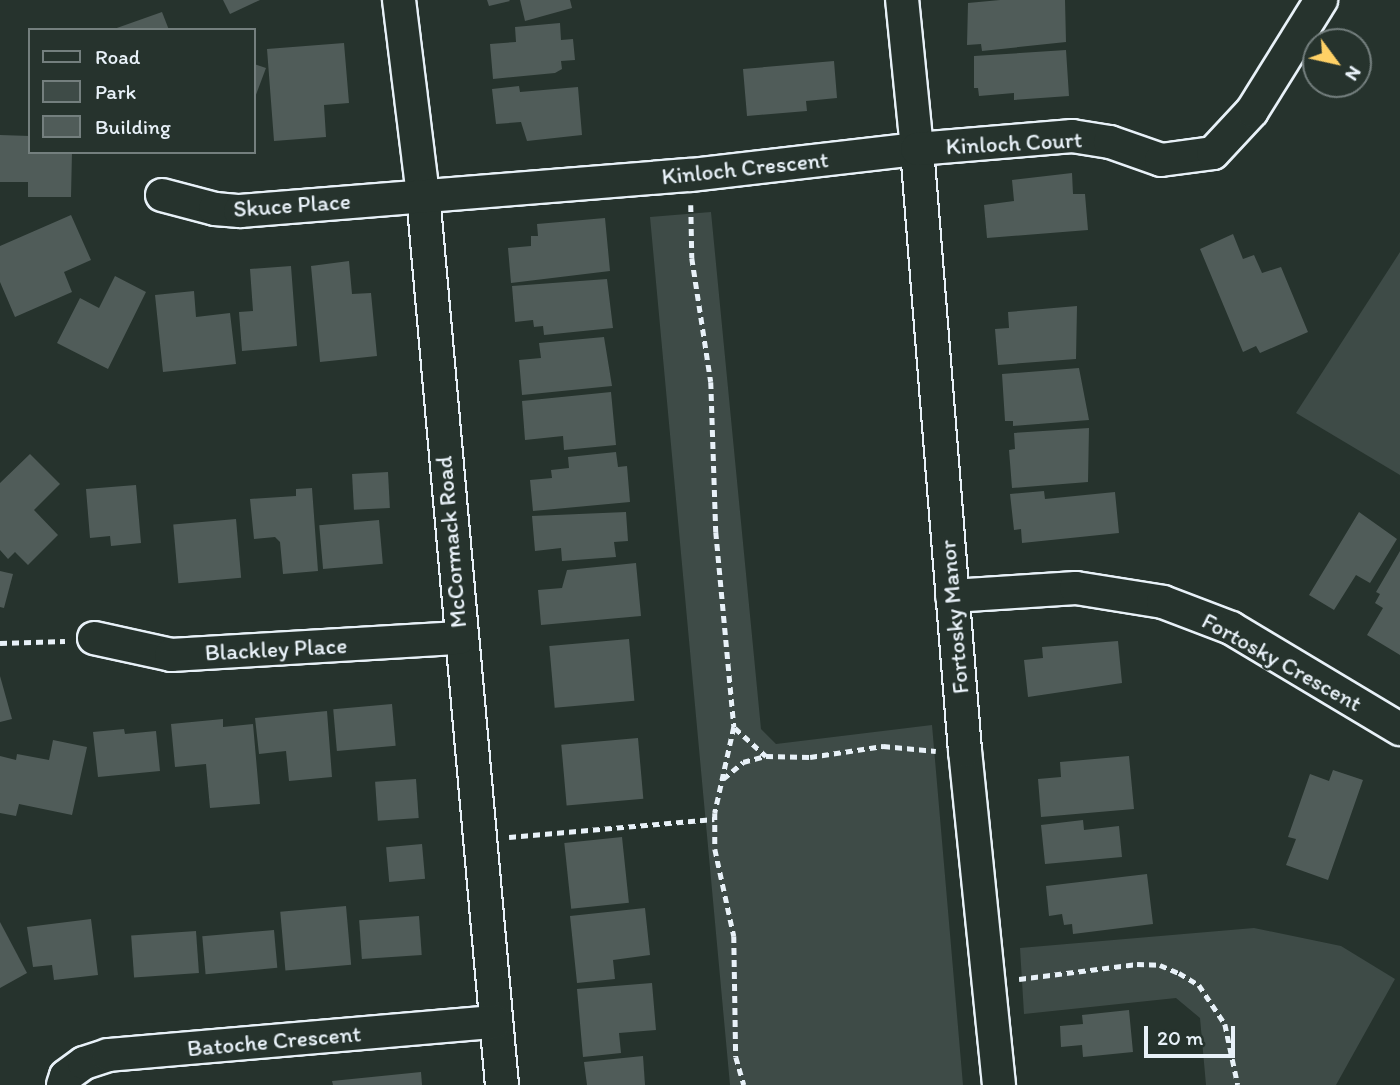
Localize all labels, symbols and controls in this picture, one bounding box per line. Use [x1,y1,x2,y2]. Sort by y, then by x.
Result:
legend [28,28,256,154]
north arrow [1302,28,1372,98]
text: Road [95,44,140,69]
text: N [1340,62,1366,85]
text: Park [95,79,136,104]
text: Building [95,114,171,139]
street label: Kinloch Court [945,126,1083,160]
street label: Kinloch Crescent [660,145,830,191]
street label: Skuce Place [233,187,351,223]
street label: McCormack Road [430,455,472,629]
street label: Fortosky Manor [934,539,974,695]
street label: Fortosky Crescent [1197,607,1367,717]
street label: Blackley Place [204,632,348,666]
scale bar [1148,1012,1239,1056]
street label: Batoche Crescent [186,1020,362,1062]
text: 20 m [1157,1025,1203,1050]

